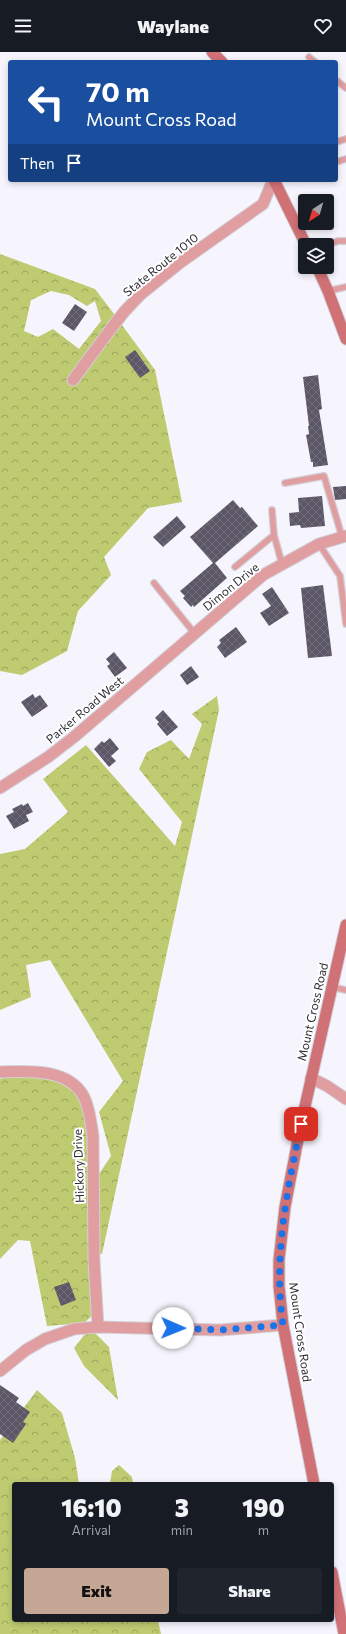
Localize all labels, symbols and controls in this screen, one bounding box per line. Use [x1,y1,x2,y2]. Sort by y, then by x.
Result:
icon: menu [12,15,34,37]
text: Waylane [137,15,209,37]
icon: heart [312,15,334,37]
text: 70 m [86,74,150,108]
icon: left [20,76,72,128]
text: Mount Cross Road [86,108,237,130]
icon: arrive [63,152,85,174]
text: Then [20,154,55,172]
north arrow [298,194,334,230]
map controls [298,194,334,274]
street label: State Route 1010 [120,230,201,299]
button: layers [298,238,334,274]
street label: Dimon Drive [200,559,261,613]
street label: Parker Road West [43,673,126,746]
street label: Mount Cross Road [294,961,330,1062]
pin [284,1107,318,1141]
icon: arrive [290,1113,312,1135]
street label: Hickory Drive [70,1129,86,1203]
street label: Mount Cross Road [287,1281,315,1383]
position arrow [152,1307,194,1349]
text: 16:10 [61,1493,122,1522]
text: 3 [175,1493,189,1522]
text: 190 [242,1493,285,1522]
text: Arrival [72,1522,111,1538]
text: min [171,1522,193,1538]
text: m [258,1522,269,1538]
button: Exit [24,1568,169,1614]
button: Share [177,1568,322,1614]

